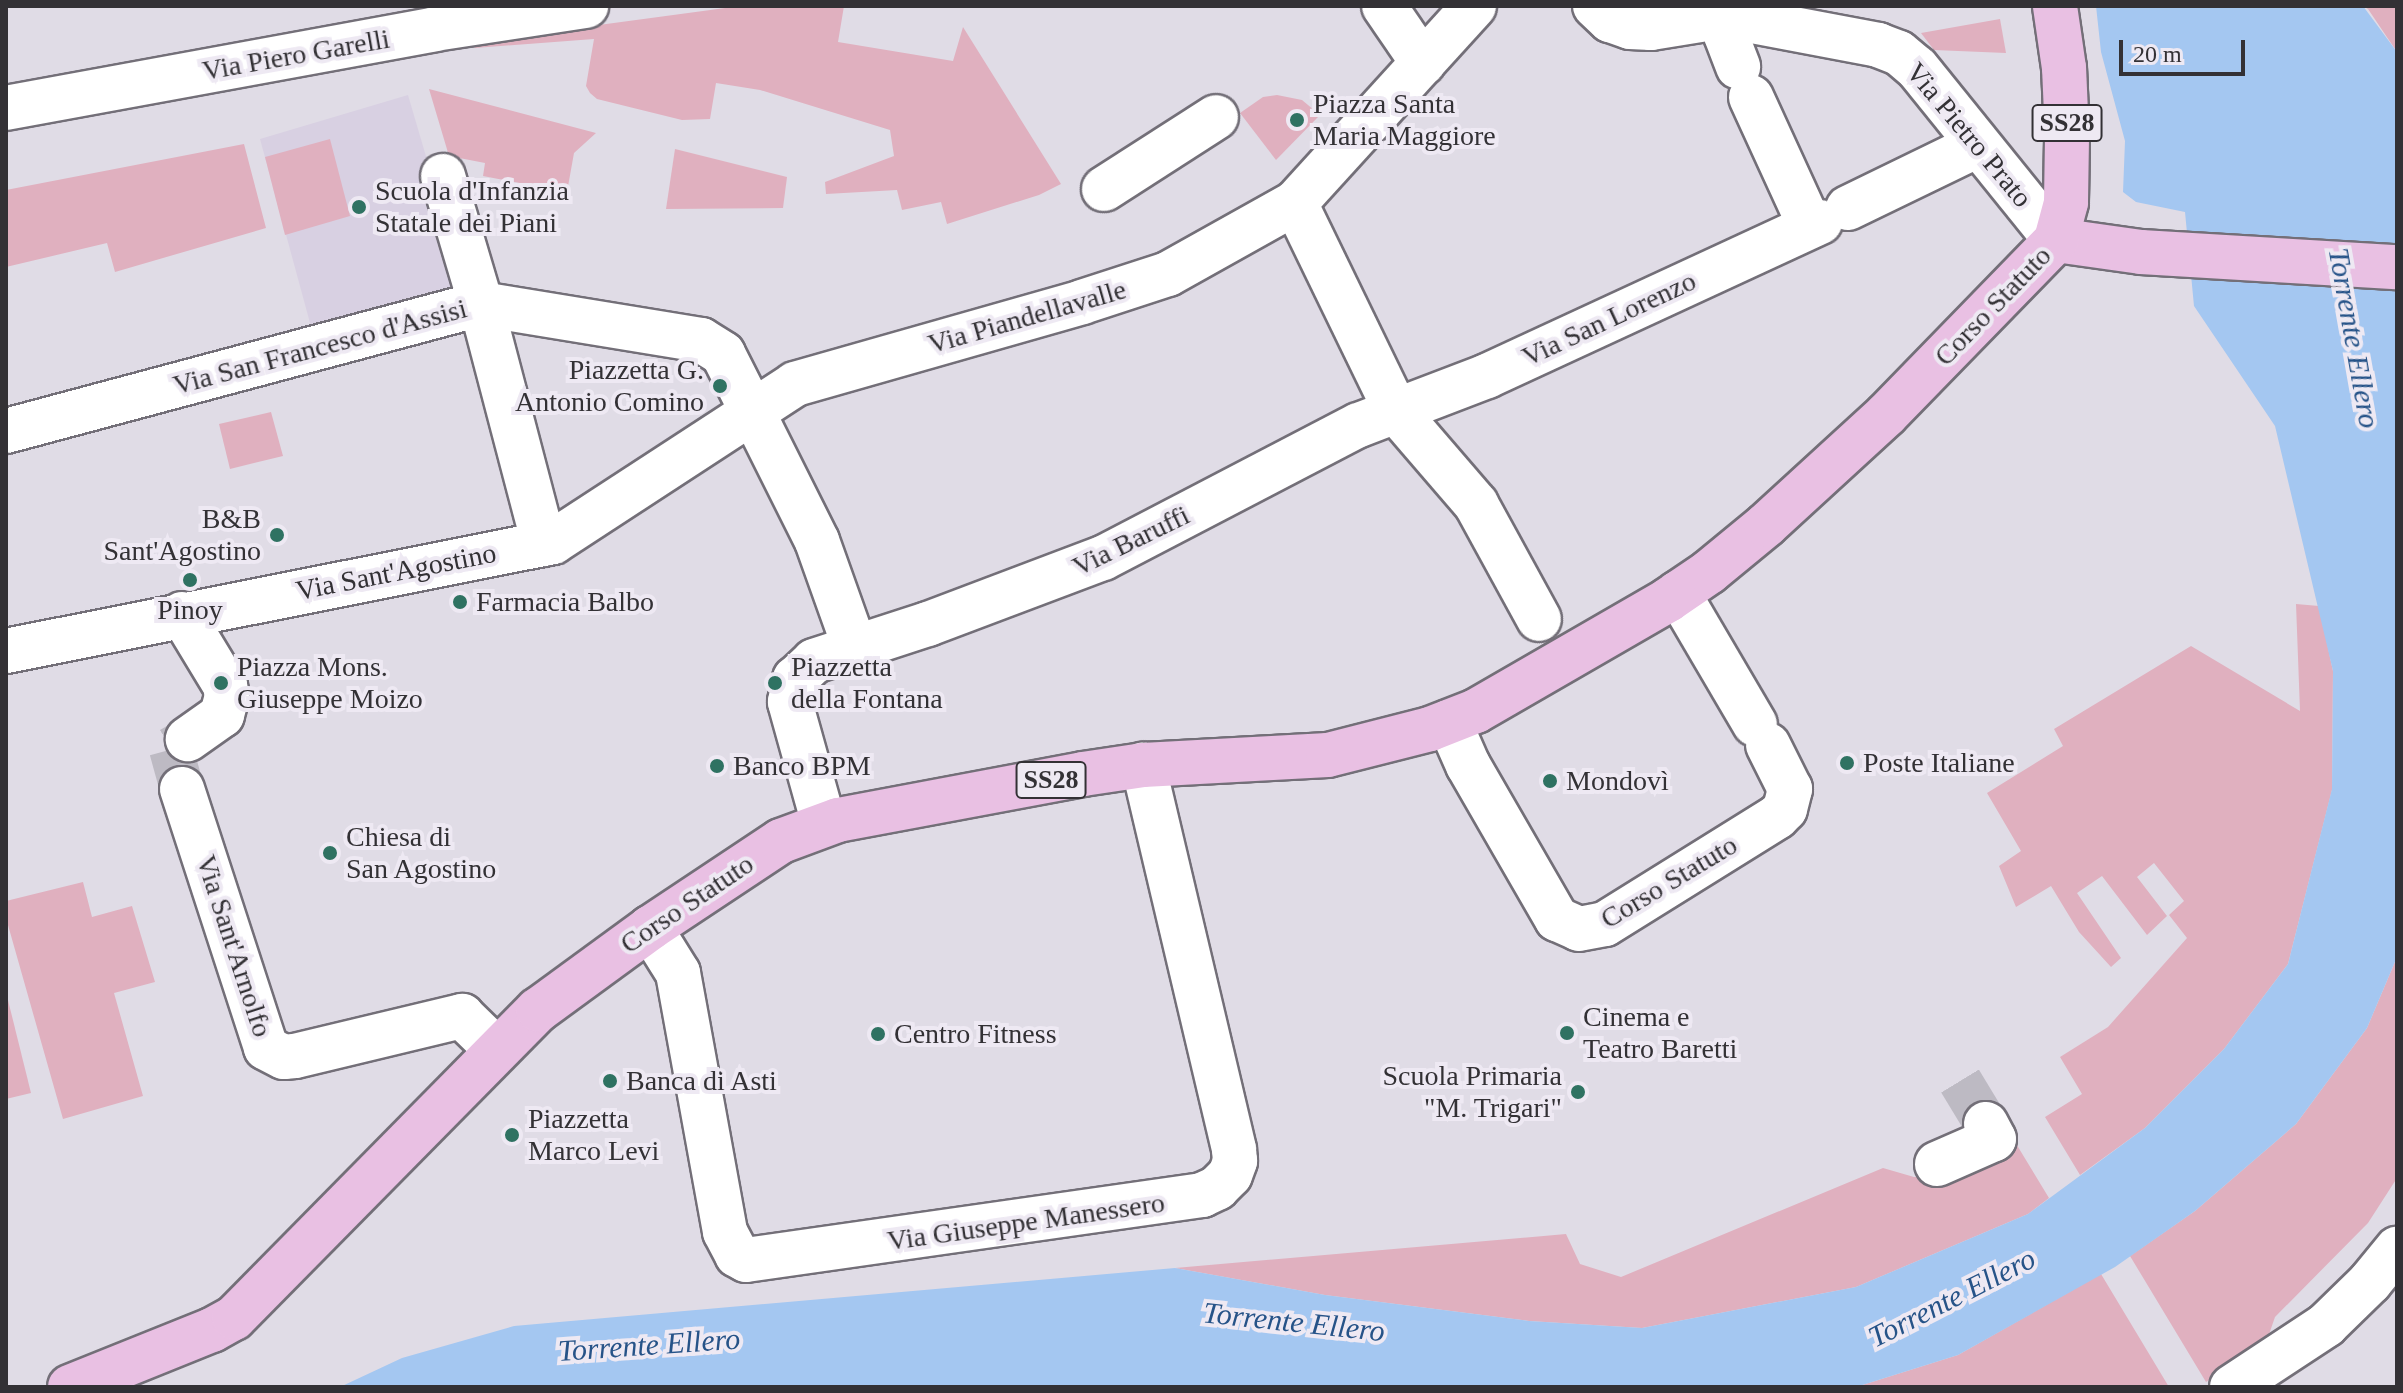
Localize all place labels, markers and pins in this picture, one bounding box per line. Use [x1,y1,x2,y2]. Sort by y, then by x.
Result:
place label: Piazza Santa Maria Maggiore [1313,87,1496,153]
marker: Piazza Santa Maria Maggiore [1288,111,1306,129]
place label: Scuola d'Infanzia Statale dei Piani [375,174,569,240]
marker: Scuola d'Infanzia Statale dei Piani [350,198,368,216]
place label: Piazzetta G. Antonio Comino [515,353,704,419]
marker: Piazzetta G. Antonio Comino [711,377,729,395]
place label: B&B Sant'Agostino [104,502,261,568]
marker: B&B Sant'Agostino [268,526,286,544]
marker: Pinoy [181,571,199,589]
place label: Farmacia Balbo [476,585,654,619]
place label: Pinoy [157,593,223,627]
marker: Farmacia Balbo [451,593,469,611]
place label: Piazza Mons. Giuseppe Moizo [237,650,423,716]
place label: Piazzetta della Fontana [791,650,943,716]
marker: Piazza Mons. Giuseppe Moizo [212,674,230,692]
marker: Piazzetta della Fontana [766,674,784,692]
place label: Poste Italiane [1863,746,2015,780]
place label: Banco BPM [733,749,871,783]
marker: Poste Italiane [1838,754,1856,772]
marker: Banco BPM [708,757,726,775]
place label: Mondovì [1566,764,1669,798]
marker: Mondovì [1541,772,1559,790]
place label: Chiesa di San Agostino [346,820,498,886]
marker: Chiesa di San Agostino [321,844,339,862]
place label: Cinema e Teatro Baretti [1583,1000,1737,1066]
place label: Centro Fitness [894,1017,1057,1051]
marker: Cinema e Teatro Baretti [1558,1024,1576,1042]
marker: Centro Fitness [869,1025,887,1043]
place label: Scuola Primaria "M. Trigari" [1382,1059,1562,1125]
place label: Banca di Asti [626,1064,778,1098]
marker: Banca di Asti [601,1072,619,1090]
marker: Scuola Primaria "M. Trigari" [1569,1083,1587,1101]
place label: Piazzetta Marco Levi [528,1102,659,1168]
marker: Piazzetta Marco Levi [503,1126,521,1144]

